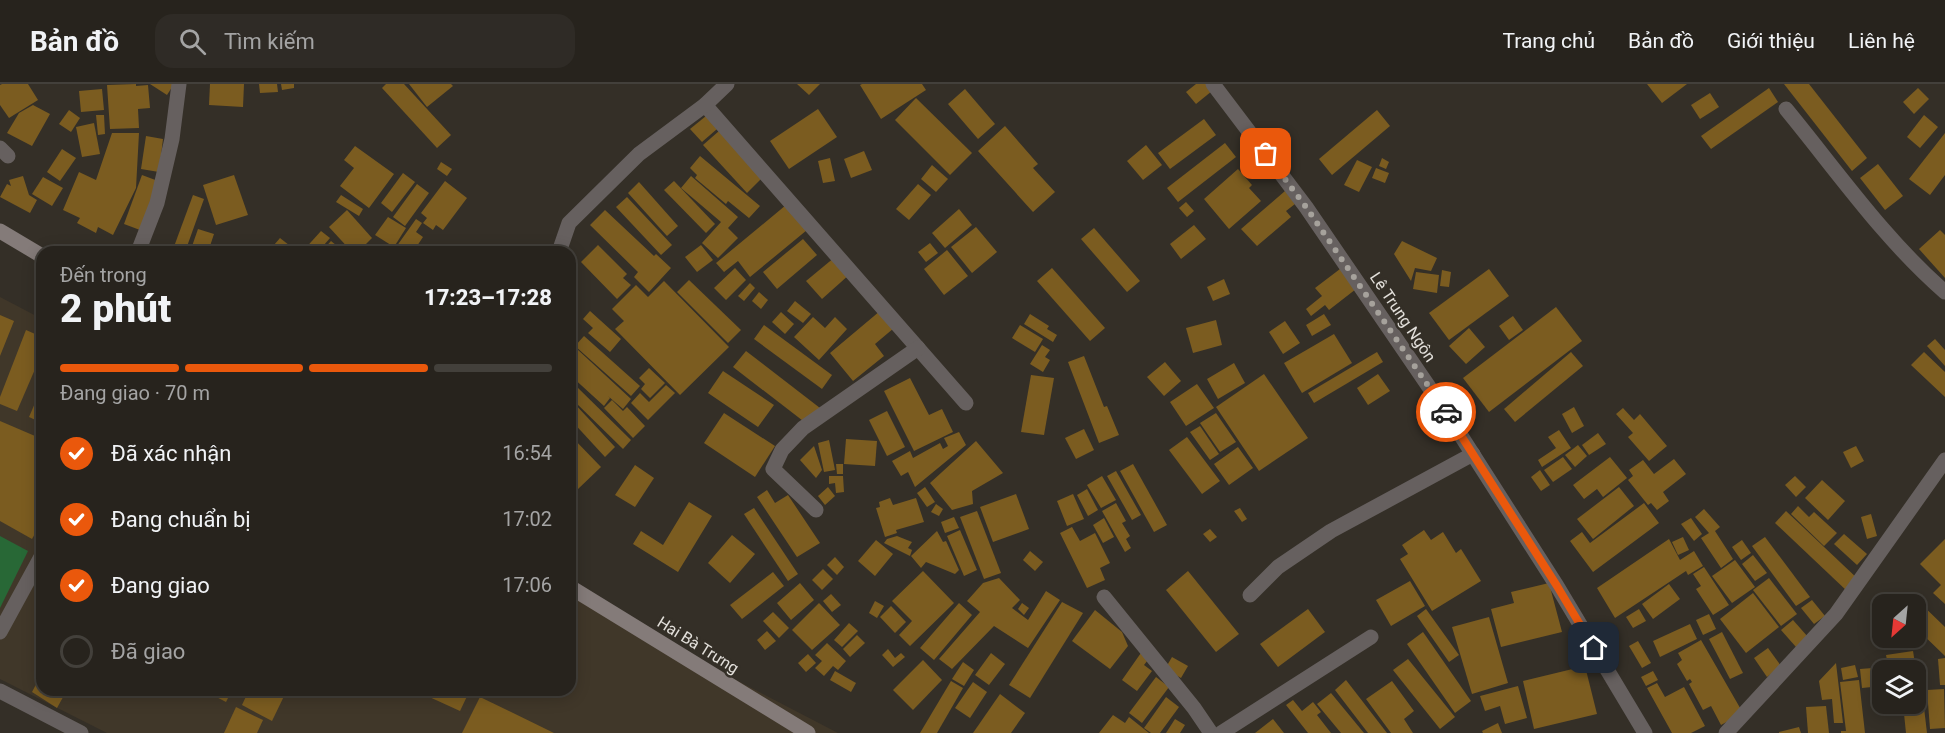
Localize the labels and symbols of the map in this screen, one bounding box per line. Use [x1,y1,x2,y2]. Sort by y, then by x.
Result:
pin [1240,128,1291,179]
street label: Lê Trung Ngôn [1366,269,1440,365]
courier [1416,382,1476,442]
north arrow [1872,594,1926,648]
street label: Hai Bà Trưng [654,612,742,678]
pin [1568,622,1619,673]

